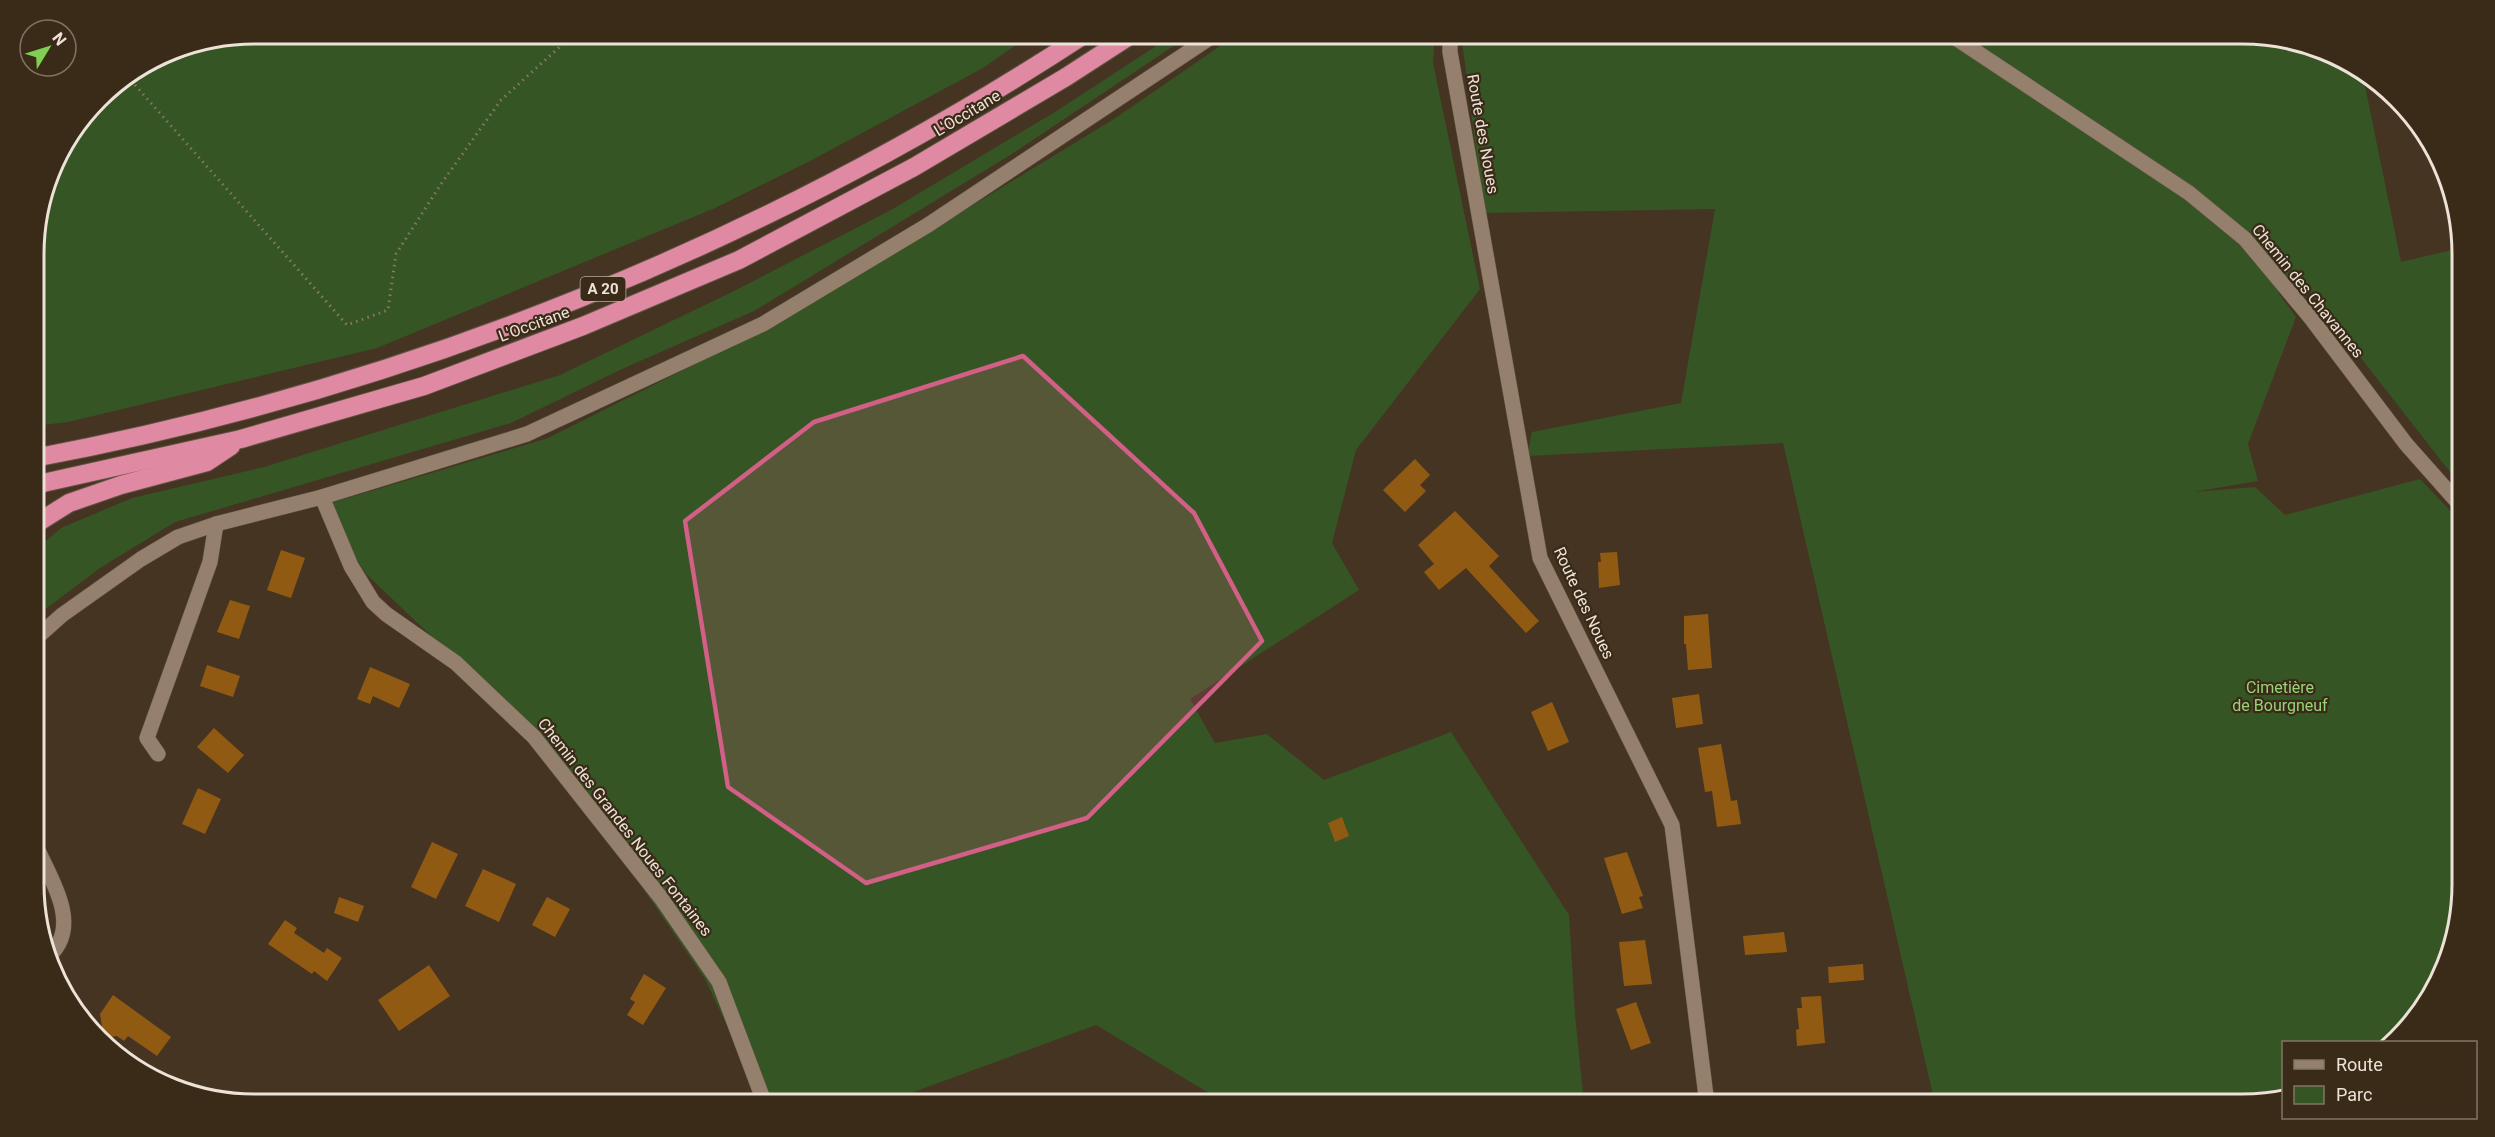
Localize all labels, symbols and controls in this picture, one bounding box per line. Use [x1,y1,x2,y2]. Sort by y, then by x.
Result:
north arrow [18,18,78,78]
text: N [48,29,70,49]
street label: Route des Noues [1463,73,1503,195]
street label: L'Occitane [930,86,1004,140]
street label: Chemin des Chavannes [2248,220,2368,362]
road number: A 20 [580,277,626,301]
street label: L'Occitane [496,302,572,346]
street label: Route des Noues [1550,544,1618,662]
park label: Cimetière de Bourgneuf [2232,678,2328,715]
street label: Chemin des Grandes Noues Fontaines [534,714,716,940]
legend [2282,1041,2477,1119]
text: Route [2336,1054,2383,1075]
text: Parc [2336,1084,2372,1105]

